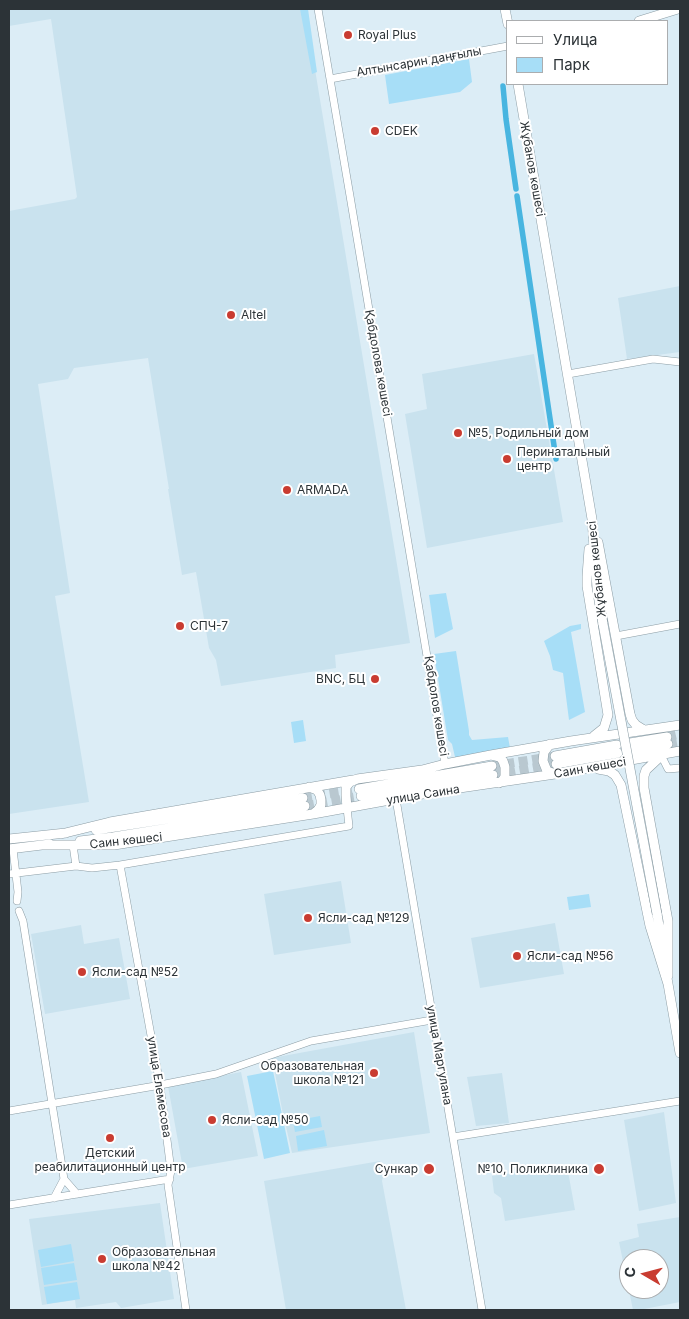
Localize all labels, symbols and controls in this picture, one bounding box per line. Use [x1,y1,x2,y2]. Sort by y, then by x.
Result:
legend [507,20,669,85]
place label: Royal Plus [358,28,416,42]
marker: Royal Plus [342,29,354,41]
text: Улица [553,30,597,49]
street label: Алтынсарин даңғылы [355,44,483,80]
text: Парк [553,55,590,74]
street label: Жұбанов көшесі [517,120,547,218]
place label: CDEK [385,124,418,138]
marker: CDEK [369,125,381,137]
place label: Altel [241,308,266,322]
marker: Altel [225,309,237,321]
street label: Қабдолова көшесі [362,309,394,417]
place label: №5, Родильный дом [468,426,589,440]
marker: №5, Родильный дом [452,427,464,439]
place label: Перинатальный центр [517,445,610,473]
marker: Перинатальный центр [501,453,513,465]
place label: ARMADA [297,483,349,497]
marker: ARMADA [281,484,293,496]
street label: Жұбанов көшесі [585,520,609,618]
place label: СПЧ-7 [190,619,228,633]
marker: СПЧ-7 [174,620,186,632]
street label: Қабдолов көшесі [421,655,451,757]
place label: BNC, БЦ [316,672,365,686]
marker: BNC, БЦ [369,673,381,685]
street label: Саин көшесі [553,755,627,781]
street label: улица Саина [385,782,461,808]
street label: Саин көшесі [89,830,163,852]
place label: Ясли-сад №129 [318,911,409,925]
marker: Ясли-сад №129 [302,912,314,924]
place label: Ясли-сад №56 [527,949,614,963]
marker: Ясли-сад №56 [511,950,523,962]
place label: Ясли-сад №52 [92,965,178,979]
marker: Ясли-сад №52 [76,966,88,978]
street label: улица Маргулана [423,1004,455,1106]
street label: улица Елемесова [144,1035,174,1139]
place label: Образовательная школа №121 [260,1059,364,1087]
marker: Образовательная школа №121 [368,1067,380,1079]
place label: Ясли-сад №50 [222,1113,309,1127]
marker: Ясли-сад №50 [206,1114,218,1126]
marker: Детский реабилитационный центр [104,1132,116,1144]
place label: Детский реабилитационный центр [34,1146,186,1174]
place label: Сункар [375,1162,418,1176]
marker: Сункар [422,1162,436,1176]
place label: №10, Поликлиника [478,1162,588,1176]
marker: №10, Поликлиника [592,1162,606,1176]
place label: Образовательная школа №42 [112,1245,216,1273]
north arrow [619,1249,669,1299]
marker: Образовательная школа №42 [96,1253,108,1265]
text: С [621,1266,639,1278]

